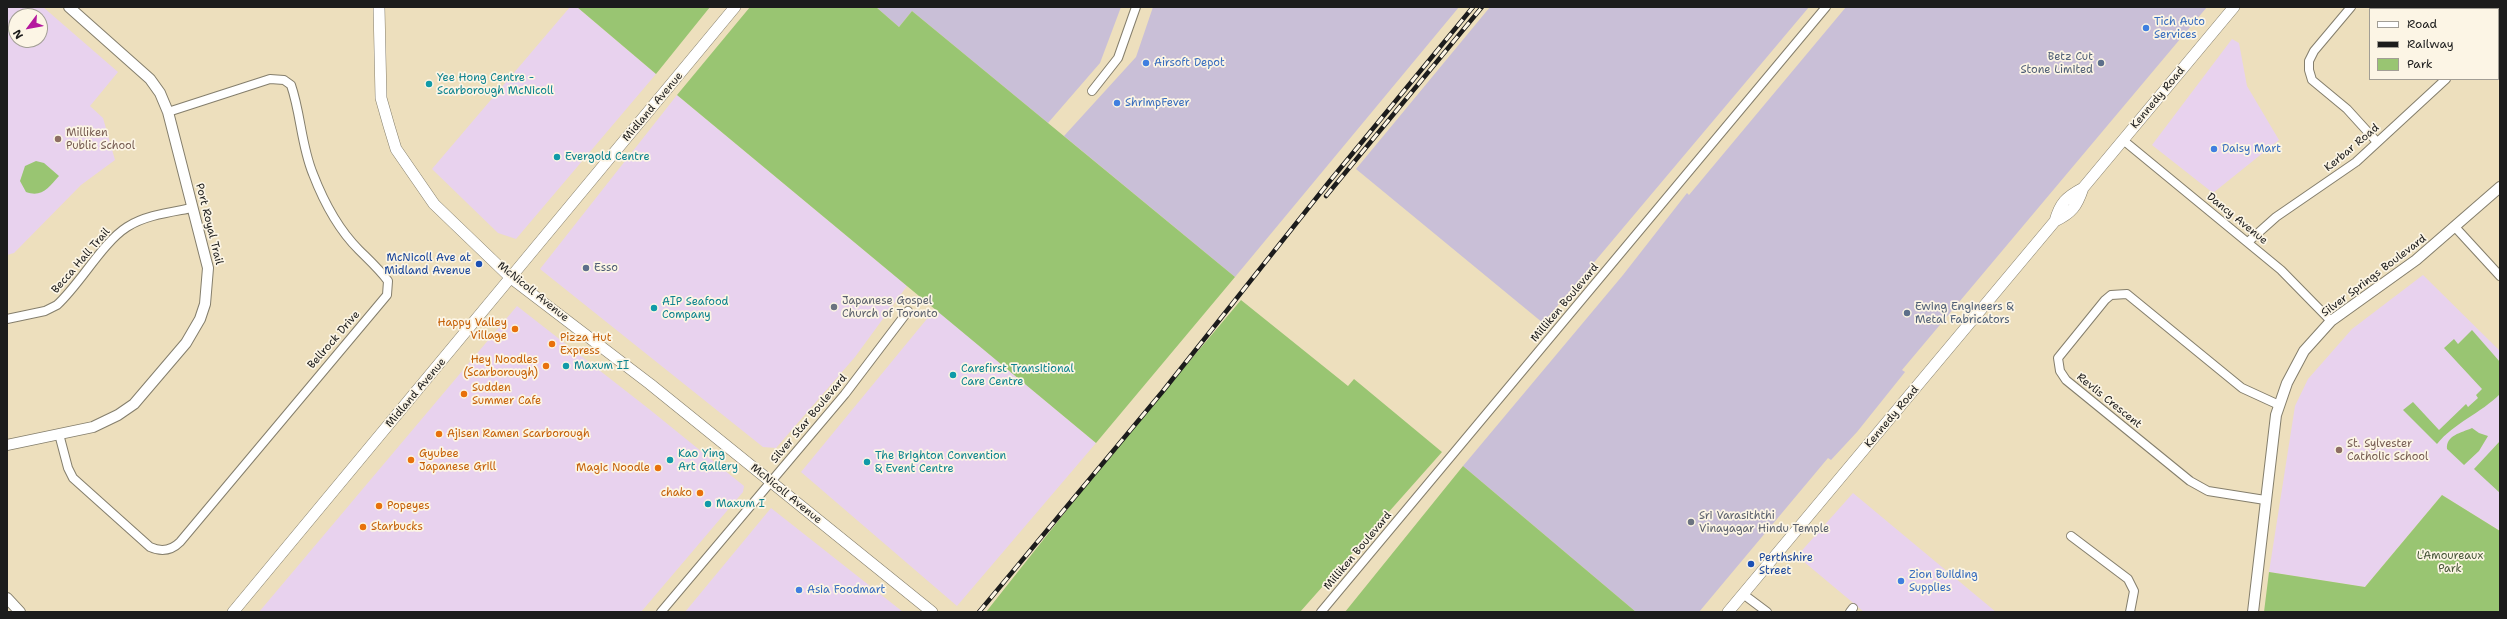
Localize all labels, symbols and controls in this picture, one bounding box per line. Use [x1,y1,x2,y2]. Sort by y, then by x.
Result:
north arrow [8,8,48,48]
legend [2369,8,2499,80]
place label: Tich Auto Services [2154,15,2205,41]
text: Road [2407,16,2437,32]
marker: Tich Auto Services [2141,23,2151,33]
text: N [10,26,27,42]
text: Railway [2407,36,2454,52]
place label: Betz Cut Stone Limited [2020,50,2093,76]
place label: Airsoft Depot [1154,56,1225,70]
text: Park [2407,56,2433,72]
marker: Airsoft Depot [1141,58,1151,68]
marker: Betz Cut Stone Limited [2096,58,2106,68]
street label: Kennedy Road [2128,64,2188,132]
street label: Midland Avenue [620,70,686,144]
place label: Yee Hong Centre - Scarborough McNicoll [437,71,554,97]
marker: Yee Hong Centre - Scarborough McNicoll [424,79,434,89]
place label: ShrimpFever [1125,96,1190,110]
marker: ShrimpFever [1112,98,1122,108]
street label: Kerbar Road [2322,121,2382,175]
place label: Milliken Public School [66,126,135,152]
marker: Milliken Public School [53,134,63,144]
place label: Daisy Mart [2222,142,2281,156]
marker: Daisy Mart [2209,144,2219,154]
place label: Evergold Centre [565,150,650,164]
marker: Evergold Centre [552,152,562,162]
street label: Port Royal Trail [193,182,225,266]
street label: Dancy Avenue [2204,190,2270,248]
street label: Becca Hall Trail [49,226,113,296]
street label: Silver Springs Boulevard [2319,232,2429,320]
place label: McNicoll Ave at Midland Avenue [384,251,471,277]
marker: McNicoll Ave at Midland Avenue [474,259,484,269]
street label: McNicoll Avenue [495,259,571,325]
place label: Esso [594,261,618,275]
street label: Milliken Boulevard [1528,261,1602,345]
marker: Esso [581,263,591,273]
place label: Japanese Gospel Church of Toronto [842,294,938,320]
place label: AIP Seafood Company [662,295,729,321]
place label: Ewing Engineers & Metal Fabricators [1915,300,2013,326]
marker: Japanese Gospel Church of Toronto [829,302,839,312]
marker: AIP Seafood Company [649,303,659,313]
street label: Bellrock Drive [305,308,363,372]
marker: Ewing Engineers & Metal Fabricators [1902,308,1912,318]
place label: Happy Valley Village [438,316,507,342]
marker: Happy Valley Village [510,324,520,334]
place label: Pizza Hut Express [560,331,611,357]
marker: Pizza Hut Express [547,339,557,349]
place label: Hey Noodles (Scarborough) [463,353,538,379]
street label: Midland Avenue [383,356,449,430]
place label: Maxum II [574,359,629,373]
marker: Hey Noodles (Scarborough) [541,361,551,371]
marker: Maxum II [561,361,571,371]
place label: Carefirst Transitional Care Centre [961,362,1074,388]
marker: Carefirst Transitional Care Centre [948,370,958,380]
street label: Revlis Crescent [2074,371,2144,431]
street label: Silver Star Boulevard [768,372,850,466]
place label: Sudden Summer Cafe [472,381,541,407]
street label: Kennedy Road [1862,383,1922,451]
marker: Sudden Summer Cafe [459,389,469,399]
place label: Ajisen Ramen Scarborough [447,427,590,441]
marker: Ajisen Ramen Scarborough [434,429,444,439]
place label: St. Sylvester Catholic School [2347,437,2428,463]
marker: St. Sylvester Catholic School [2334,445,2344,455]
place label: Gyubee Japanese Grill [419,447,496,473]
place label: Kao Ying Art Gallery [678,447,738,473]
place label: The Brighton Convention & Event Centre [875,449,1006,475]
marker: Gyubee Japanese Grill [406,455,416,465]
marker: Kao Ying Art Gallery [665,455,675,465]
marker: The Brighton Convention & Event Centre [862,457,872,467]
place label: Magic Noodle [576,461,650,475]
street label: McNicoll Avenue [748,461,824,527]
marker: Magic Noodle [653,463,663,473]
place label: chako [661,486,692,500]
marker: chako [695,488,705,498]
place label: Maxum I [716,497,765,511]
place label: Popeyes [387,499,430,513]
marker: Maxum I [703,499,713,509]
marker: Popeyes [374,501,384,511]
street label: Milliken Boulevard [1321,509,1395,593]
place label: Sri Varasiththi Vinayagar Hindu Temple [1699,509,1829,535]
marker: Sri Varasiththi Vinayagar Hindu Temple [1686,517,1696,527]
place label: Starbucks [371,520,423,534]
marker: Starbucks [358,522,368,532]
park label: L'Amoureaux Park [2417,549,2483,575]
place label: Perthshire Street [1759,551,1813,577]
marker: Perthshire Street [1746,559,1756,569]
place label: Zion Building Supplies [1909,568,1978,594]
marker: Zion Building Supplies [1896,576,1906,586]
place label: Asia Foodmart [807,583,885,597]
marker: Asia Foodmart [794,585,804,595]

